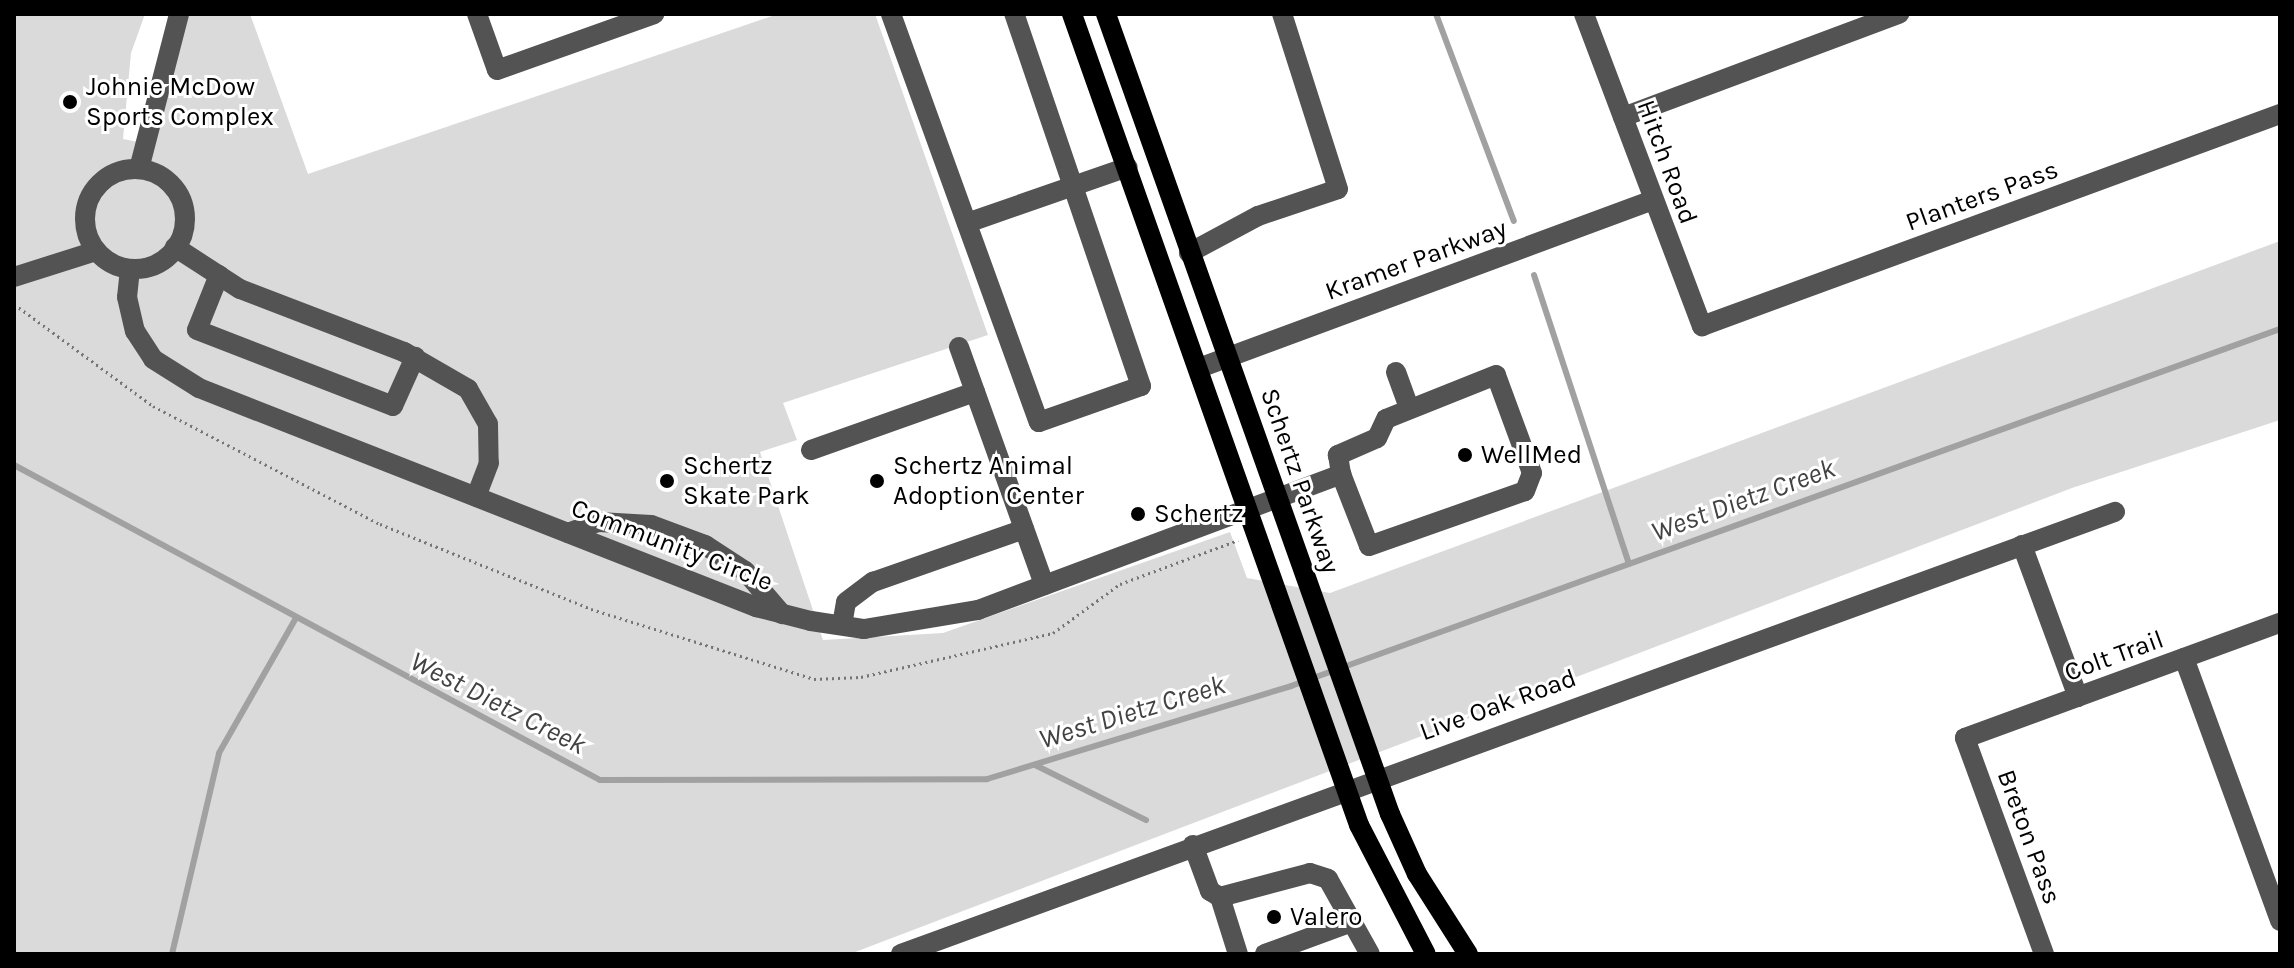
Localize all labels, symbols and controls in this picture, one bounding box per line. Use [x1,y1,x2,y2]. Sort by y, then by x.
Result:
place label: Johnie McDow Sports Complex [86,71,274,132]
marker: Johnie McDow Sports Complex [61,93,79,111]
street label: Hitch Road [1630,96,1704,228]
street label: Planters Pass [1901,154,2063,238]
street label: Kramer Parkway [1321,213,1511,307]
street label: Schertz Parkway [1254,384,1346,578]
place label: WellMed [1481,439,1582,471]
marker: WellMed [1456,446,1474,464]
place label: Schertz Skate Park [683,450,810,512]
place label: Schertz Animal Adoption Center [893,450,1084,512]
water label: West Dietz Creek [1647,451,1839,549]
marker: Schertz Skate Park [658,472,676,490]
marker: Schertz Animal Adoption Center [868,472,886,490]
street label: Community Circle [567,492,777,598]
place label: Schertz [1154,498,1244,530]
marker: Schertz [1129,505,1147,523]
street label: Colt Trail [2060,624,2168,688]
water label: West Dietz Creek [404,644,592,762]
street label: Live Oak Road [1415,662,1581,748]
water label: West Dietz Creek [1035,668,1229,756]
street label: Breton Pass [1990,766,2068,908]
place label: Valero [1290,901,1362,933]
marker: Valero [1265,908,1283,926]

